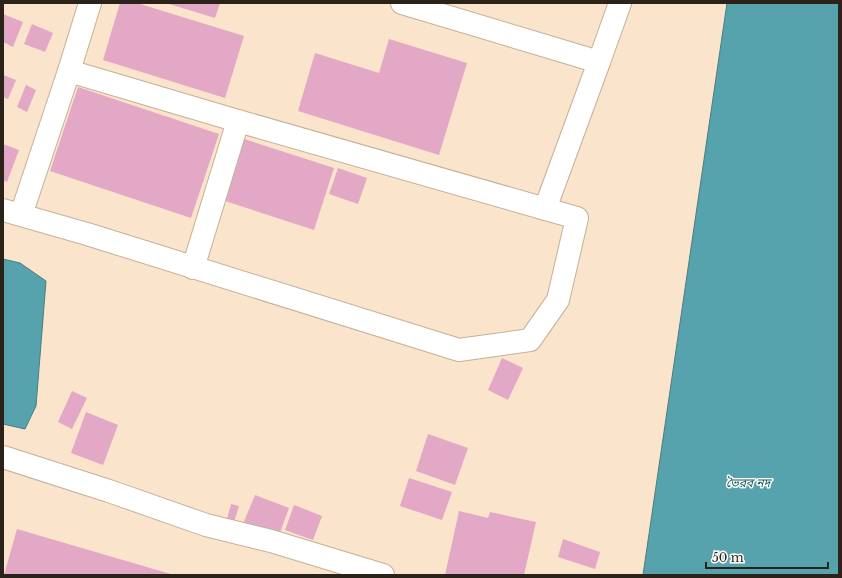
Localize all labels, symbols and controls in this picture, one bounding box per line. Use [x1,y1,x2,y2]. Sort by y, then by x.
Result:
water label: ভৈরব নদ [726,475,772,490]
scale bar [706,544,828,570]
text: 50 m [712,550,744,565]

